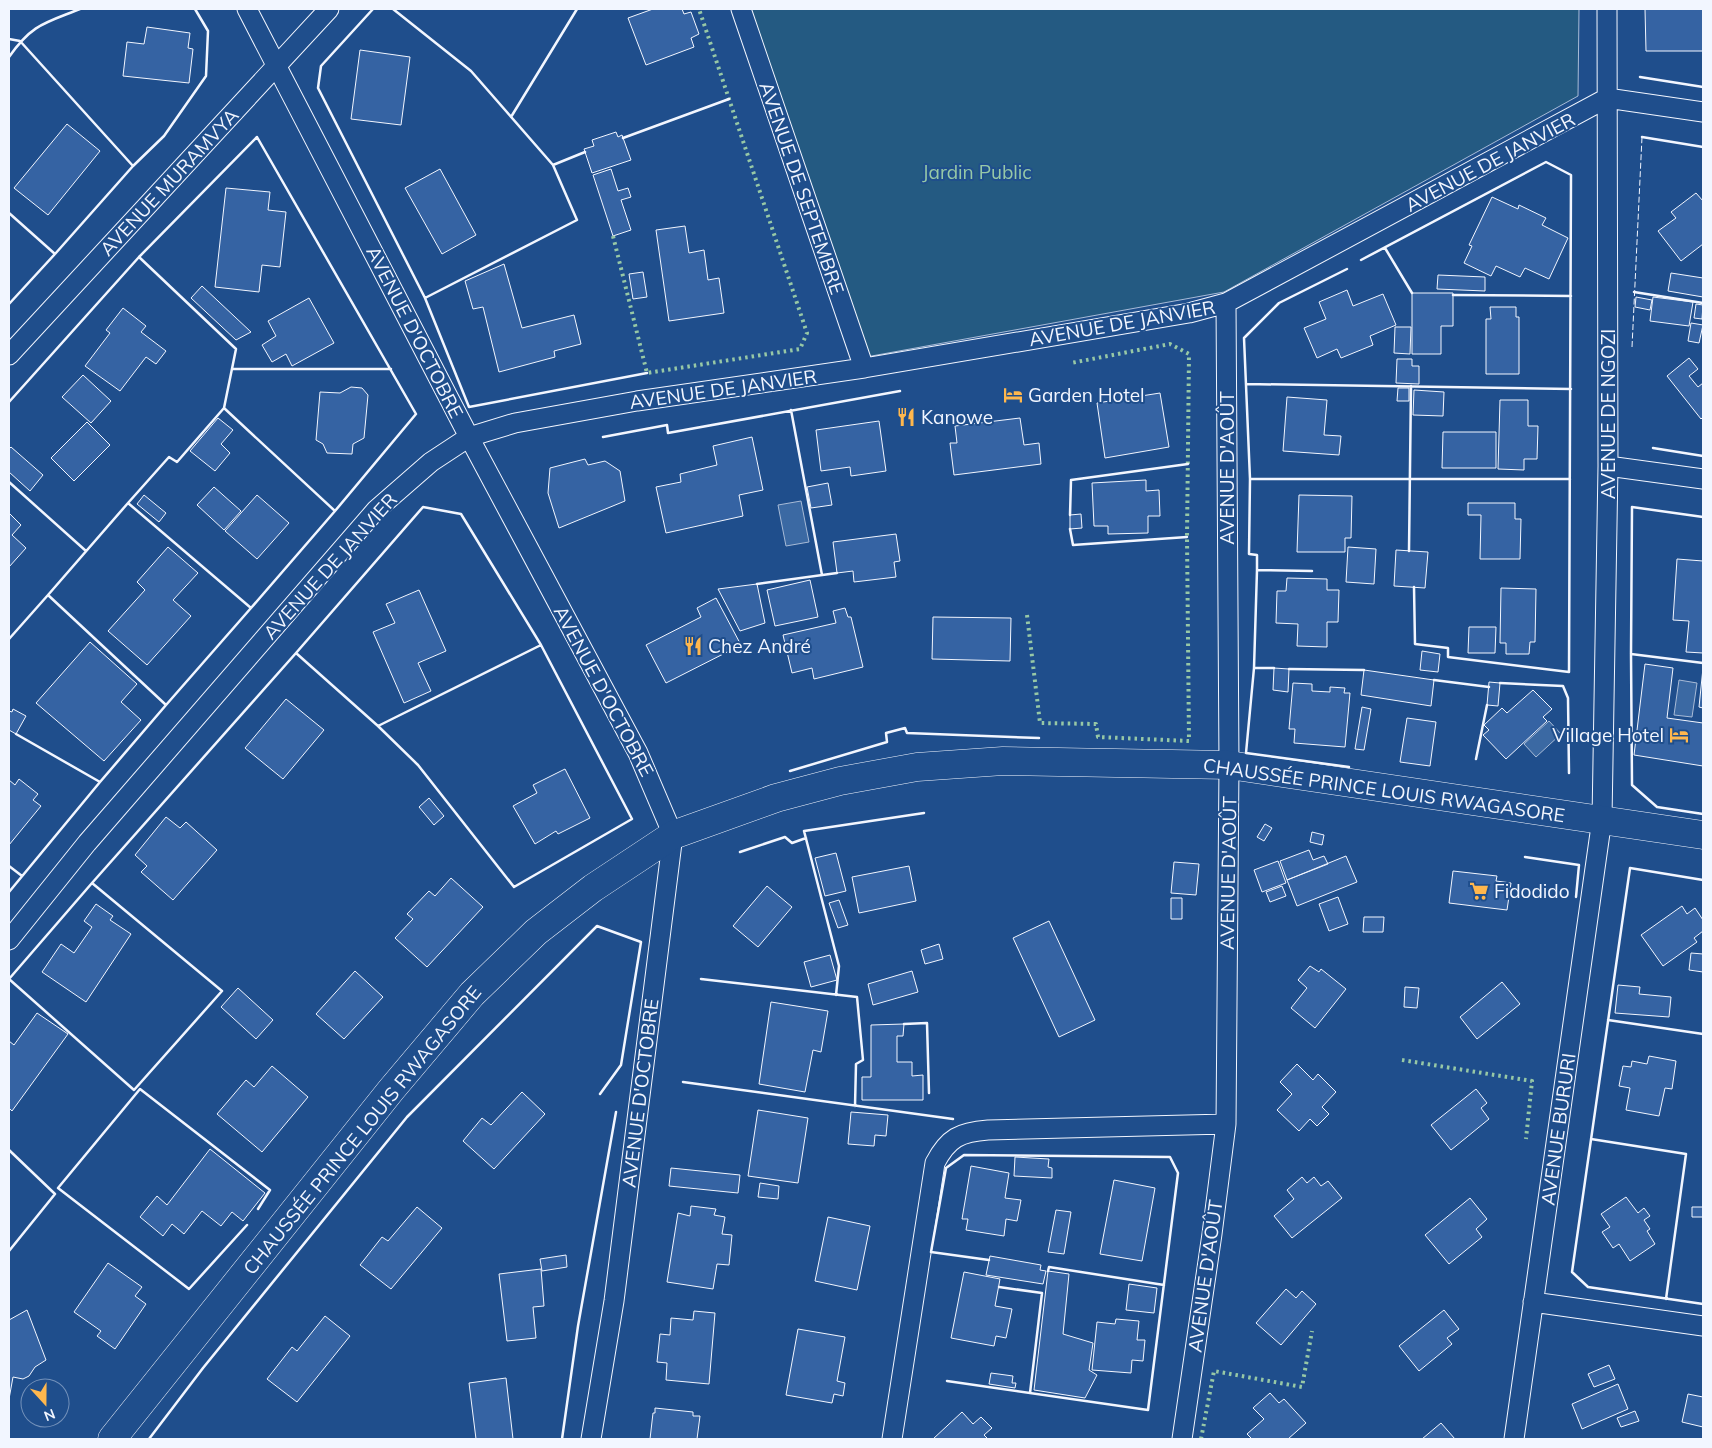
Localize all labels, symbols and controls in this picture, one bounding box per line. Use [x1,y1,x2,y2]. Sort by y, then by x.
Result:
street label: AVENUE DE SEPTEMBRE [754,79,850,297]
street label: AVENUE MURAMVYA [95,103,243,261]
street label: AVENUE DE JANVIER [1401,107,1579,217]
park label: Jardin Public [922,160,1032,184]
street label: AVENUE D'OCTOBRE [361,242,469,422]
street label: AVENUE DE JANVIER [1027,295,1217,351]
street label: AVENUE DE NGOZI [1596,329,1620,499]
street label: AVENUE DE JANVIER [628,364,818,414]
place label: Garden Hotel [1028,383,1145,407]
hotel icon: Garden Hotel [1002,384,1024,406]
street label: AVENUE D'AOÛT [1215,391,1239,545]
place label: Kanowe [921,405,993,429]
restaurant icon: Kanowe [895,406,917,428]
street label: AVENUE DE JANVIER [258,488,402,644]
street label: AVENUE D'OCTOBRE [549,602,659,780]
place label: Chez André [708,634,811,658]
restaurant icon: Chez André [682,635,704,657]
place label: Village Hotel [1552,723,1664,747]
hotel icon: Village Hotel [1668,724,1690,746]
street label: CHAUSSÉE PRINCE LOUIS RWAGASORE [1201,753,1567,827]
street label: AVENUE D'AOÛT [1215,795,1241,950]
place label: Fidodido [1494,879,1570,903]
supermarket icon: Fidodido [1468,880,1490,902]
street label: CHAUSSÉE PRINCE LOUIS RWAGASORE [238,981,486,1279]
street label: AVENUE D'OCTOBRE [617,997,663,1189]
street label: AVENUE BURURI [1535,1051,1581,1207]
street label: AVENUE D'AOÛT [1182,1198,1228,1354]
north arrow [20,1378,70,1428]
text: N [41,1405,58,1425]

